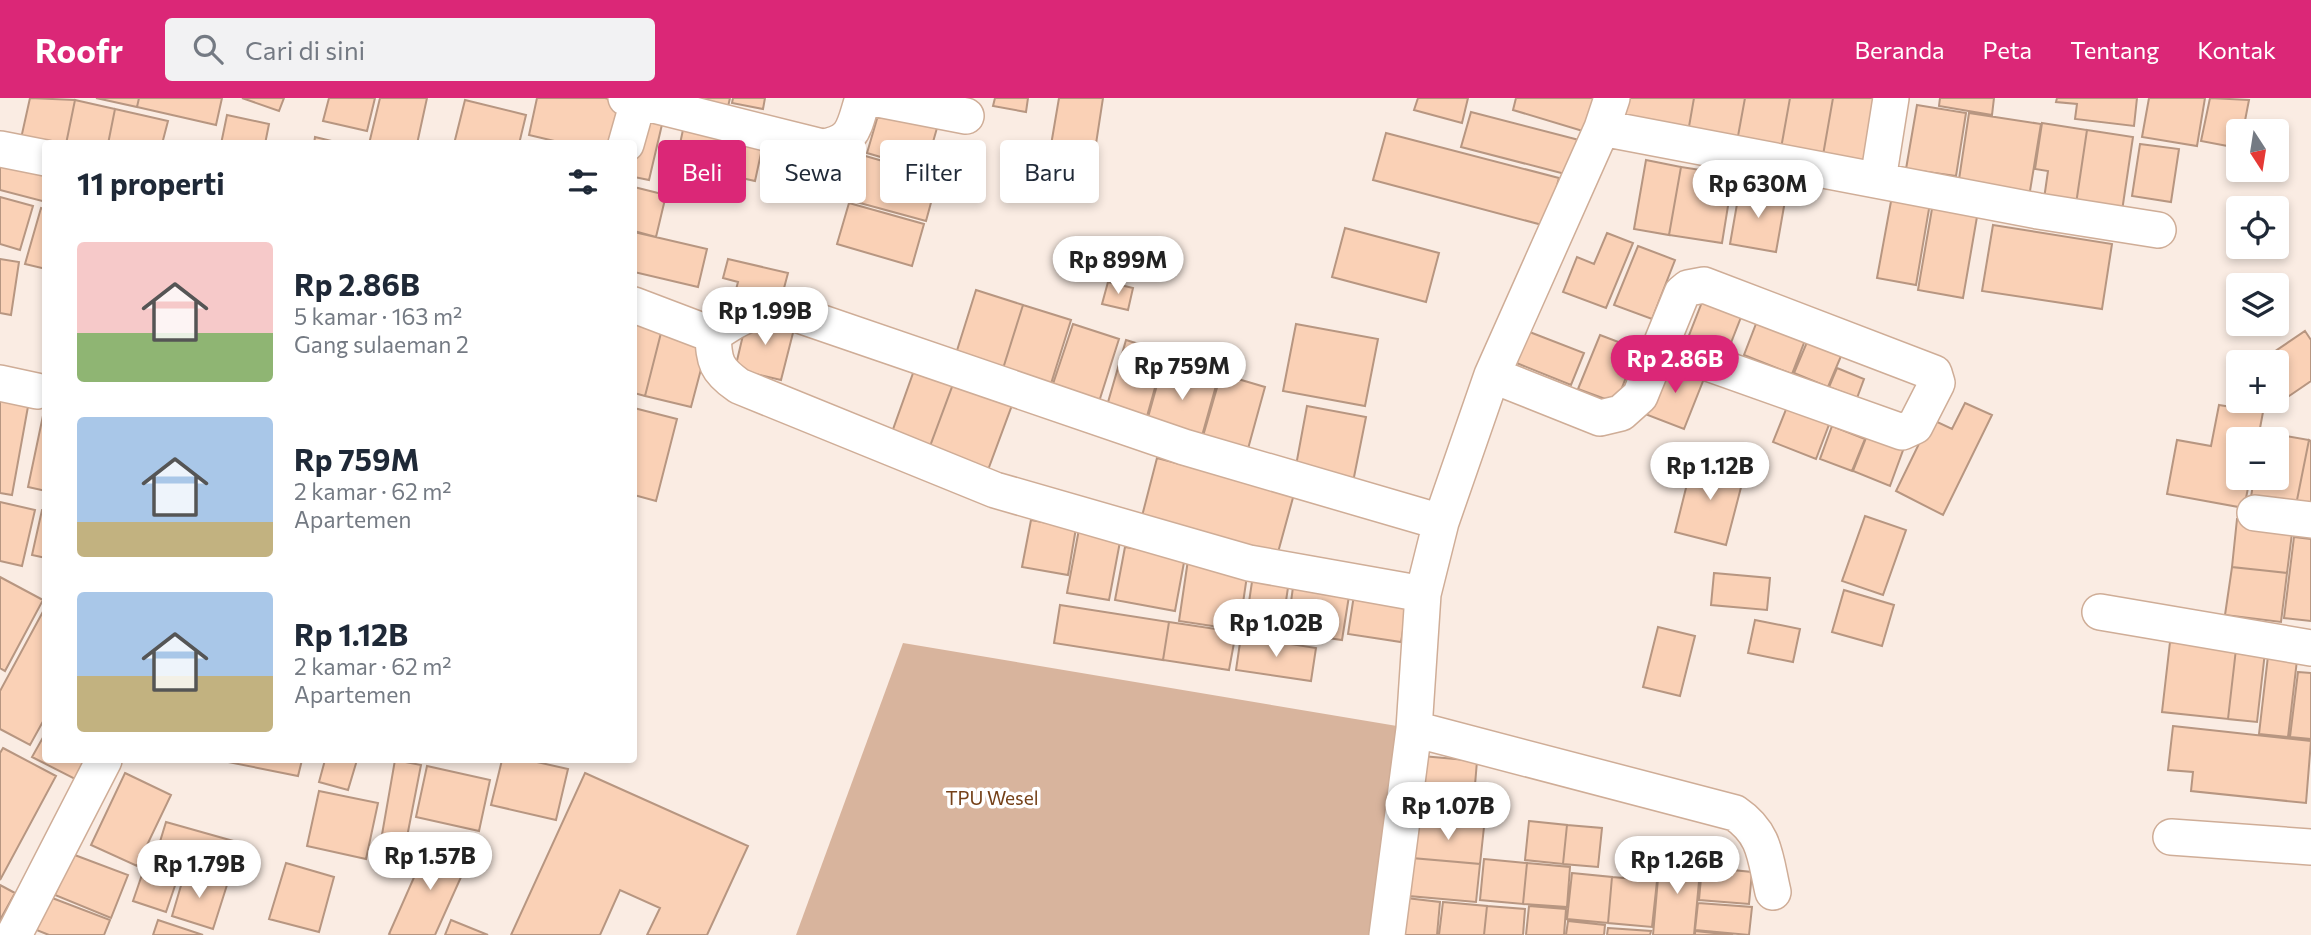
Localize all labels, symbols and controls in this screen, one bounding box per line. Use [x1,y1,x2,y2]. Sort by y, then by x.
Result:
search box [165,18,655,81]
text: Roofr [35,29,123,70]
icon: search [189,30,227,68]
text: Cari di sini [245,34,365,65]
text: Beranda [1854,35,1945,64]
text: Peta [1983,35,2032,64]
text: Tentang [2070,35,2159,64]
text: Kontak [2197,35,2276,64]
north arrow [2226,119,2289,182]
map controls [2226,119,2289,490]
chip: Beli [658,140,746,203]
chip: Sewa [760,140,866,203]
chip: Filter [880,140,986,203]
chip: Baru [1000,140,1099,203]
pin: Rp 630M [1693,160,1823,220]
icon: filters [564,163,602,201]
text: 11 properti [77,164,225,201]
text: Rp 630M [1709,169,1807,197]
button: locate [2226,196,2289,259]
pin: Rp 899M [1053,236,1183,296]
text: Rp 899M [1069,245,1167,273]
text: Rp 2.86B [294,265,420,302]
icon: home [133,270,217,354]
button: layers [2226,273,2289,336]
pin: Rp 1.99B [693,288,837,347]
text: Rp 1.99B [718,296,812,324]
text: 5 kamar · 163 m² [294,302,462,330]
text: Gang sulaeman 2 [294,330,469,358]
pin: Rp 2.86B [1603,336,1747,395]
pin: Rp 759M [1117,342,1247,402]
text: Rp 2.86B [1627,344,1723,372]
button: + [2226,350,2289,413]
text: Rp 759M [1134,351,1230,379]
button: − [2226,427,2289,490]
text: Rp 759M [294,440,419,477]
pin: Rp 1.12B [1638,442,1782,502]
icon: home [133,445,217,529]
text: Rp 1.12B [1666,451,1754,479]
text: 2 kamar · 62 m² [294,477,452,505]
text: Apartemen [294,505,411,533]
pin: Rp 1.02B [1204,600,1348,659]
text: Rp 1.02B [1229,608,1323,636]
text: Rp 1.12B [294,615,408,652]
icon: home [133,620,217,704]
text: 2 kamar · 62 m² [294,652,452,680]
text: Apartemen [294,680,411,708]
pin: Rp 1.07B [1376,782,1520,842]
park label: TPU Wesel [945,786,1039,809]
text: Rp 1.07B [1401,791,1495,819]
pin: Rp 1.57B [358,832,502,892]
pin: Rp 1.26B [1605,836,1749,896]
pin: Rp 1.79B [127,840,271,900]
text: Rp 1.57B [384,841,476,869]
text: Rp 1.26B [1631,845,1723,873]
text: Rp 1.79B [153,849,245,877]

